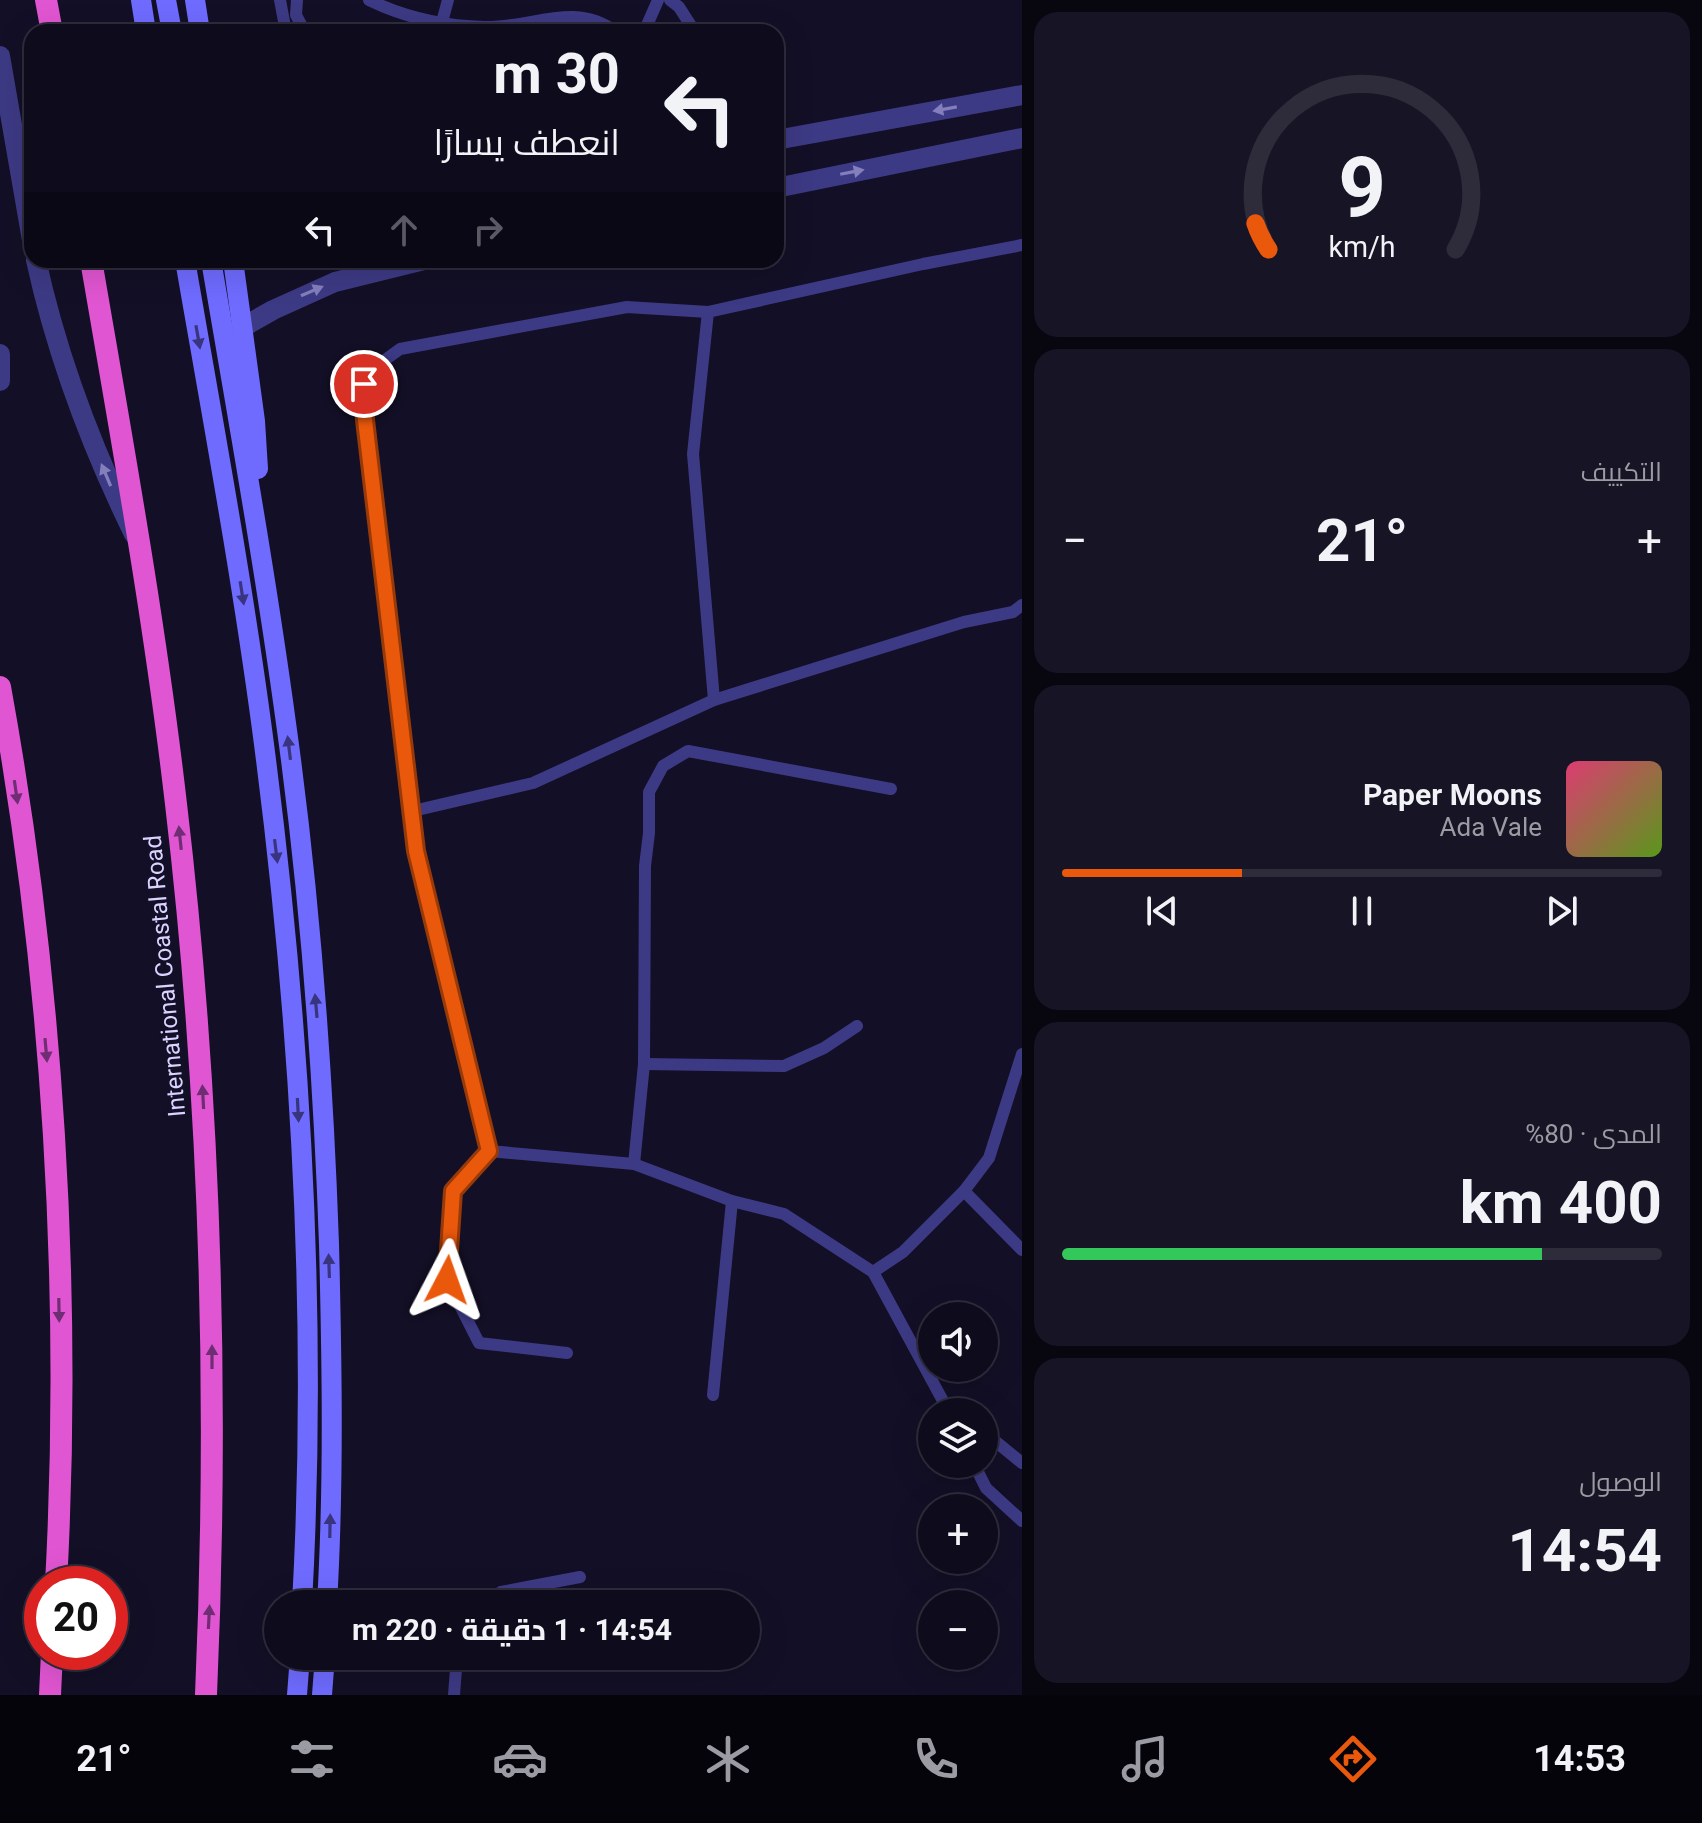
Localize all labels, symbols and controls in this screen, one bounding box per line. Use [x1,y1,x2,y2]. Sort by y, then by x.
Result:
text: 30 m [493,41,620,107]
icon: left [648,56,752,160]
one-way arrow [933,104,958,116]
text: انعطف يسارًا [434,122,620,164]
text: 9 [1338,139,1386,236]
one-way arrow [840,165,865,178]
icon: left [298,208,342,252]
icon: ahead [382,208,426,252]
icon: right [466,208,510,252]
text: km/h [1328,230,1396,264]
one-way arrow [300,285,324,298]
one-way arrow [193,325,205,350]
pin [330,350,398,418]
icon: arrive [342,362,386,406]
text: التكييف [1580,457,1662,487]
one-way arrow [99,463,112,487]
text: 21° [1316,505,1408,576]
text: − [1062,515,1087,567]
text: + [1637,515,1662,567]
one-way arrow [236,581,249,606]
one-way arrow [283,735,296,760]
text: Paper Moons [1363,777,1542,812]
one-way arrow [10,780,23,805]
text: Ada Vale [1440,812,1542,842]
one-way arrow [173,825,186,850]
street label: International Coastal Road [139,834,191,1118]
one-way arrow [270,839,283,864]
icon: previous [1140,889,1184,933]
icon: pause [1340,889,1384,933]
icon: next [1540,889,1584,933]
one-way arrow [310,993,323,1018]
one-way arrow [40,1038,53,1063]
one-way arrow [196,1084,209,1109]
one-way arrow [292,1098,305,1123]
text: المدى · 80% [1525,1119,1662,1149]
text: 400 km [1460,1167,1662,1238]
position arrow [405,1238,489,1322]
one-way arrow [323,1253,336,1278]
one-way arrow [53,1298,66,1323]
map controls [918,1302,998,1670]
button: sound [918,1302,998,1382]
one-way arrow [206,1344,218,1369]
button: layers [918,1398,998,1478]
text: الوصول [1579,1467,1662,1497]
button: + [918,1494,998,1574]
one-way arrow [323,1513,336,1538]
text: 14:54 [1507,1515,1662,1586]
speed limit sign: 20 [24,1566,128,1670]
button: − [918,1590,998,1670]
one-way arrow [203,1604,216,1629]
text: 14:54 · 1 دقيقة · 220 m [352,1612,672,1647]
icon: filters [284,1731,340,1787]
icon: car [492,1731,548,1787]
icon: climate [700,1731,756,1787]
icon: phone [908,1731,964,1787]
icon: music [1117,1731,1173,1787]
icon: directions [1325,1731,1381,1787]
text: 21° [76,1738,131,1780]
text: 14:53 [1533,1738,1626,1780]

